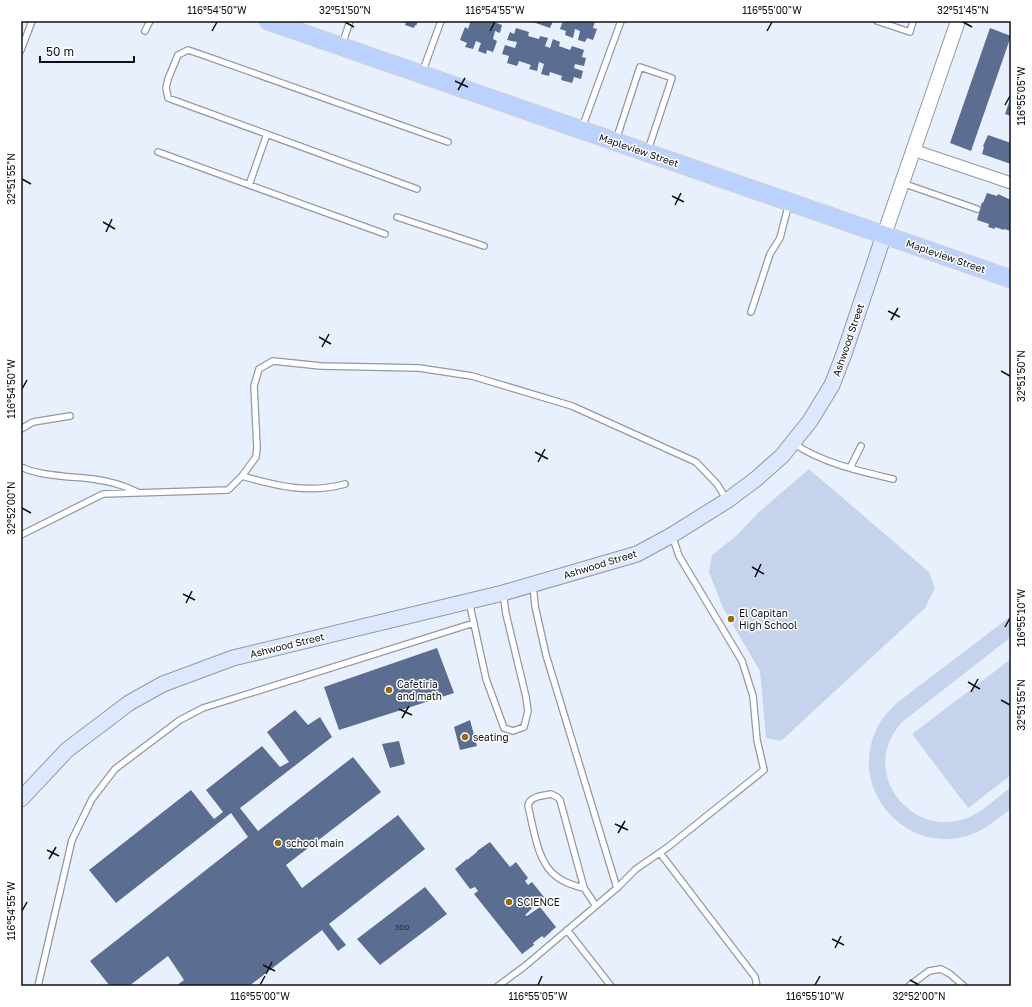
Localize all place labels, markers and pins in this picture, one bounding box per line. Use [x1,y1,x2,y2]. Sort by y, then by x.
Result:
place label: El Capitan High School [739,607,797,631]
marker: El Capitan High School [726,614,736,624]
place label: Cafetiria and math [397,678,442,702]
marker: Cafetiria and math [384,685,394,695]
place label: seating [473,731,509,743]
marker: seating [460,732,470,742]
place label: school main [286,837,344,849]
marker: school main [273,838,283,848]
place label: SCIENCE [517,896,560,908]
marker: SCIENCE [504,897,514,907]

